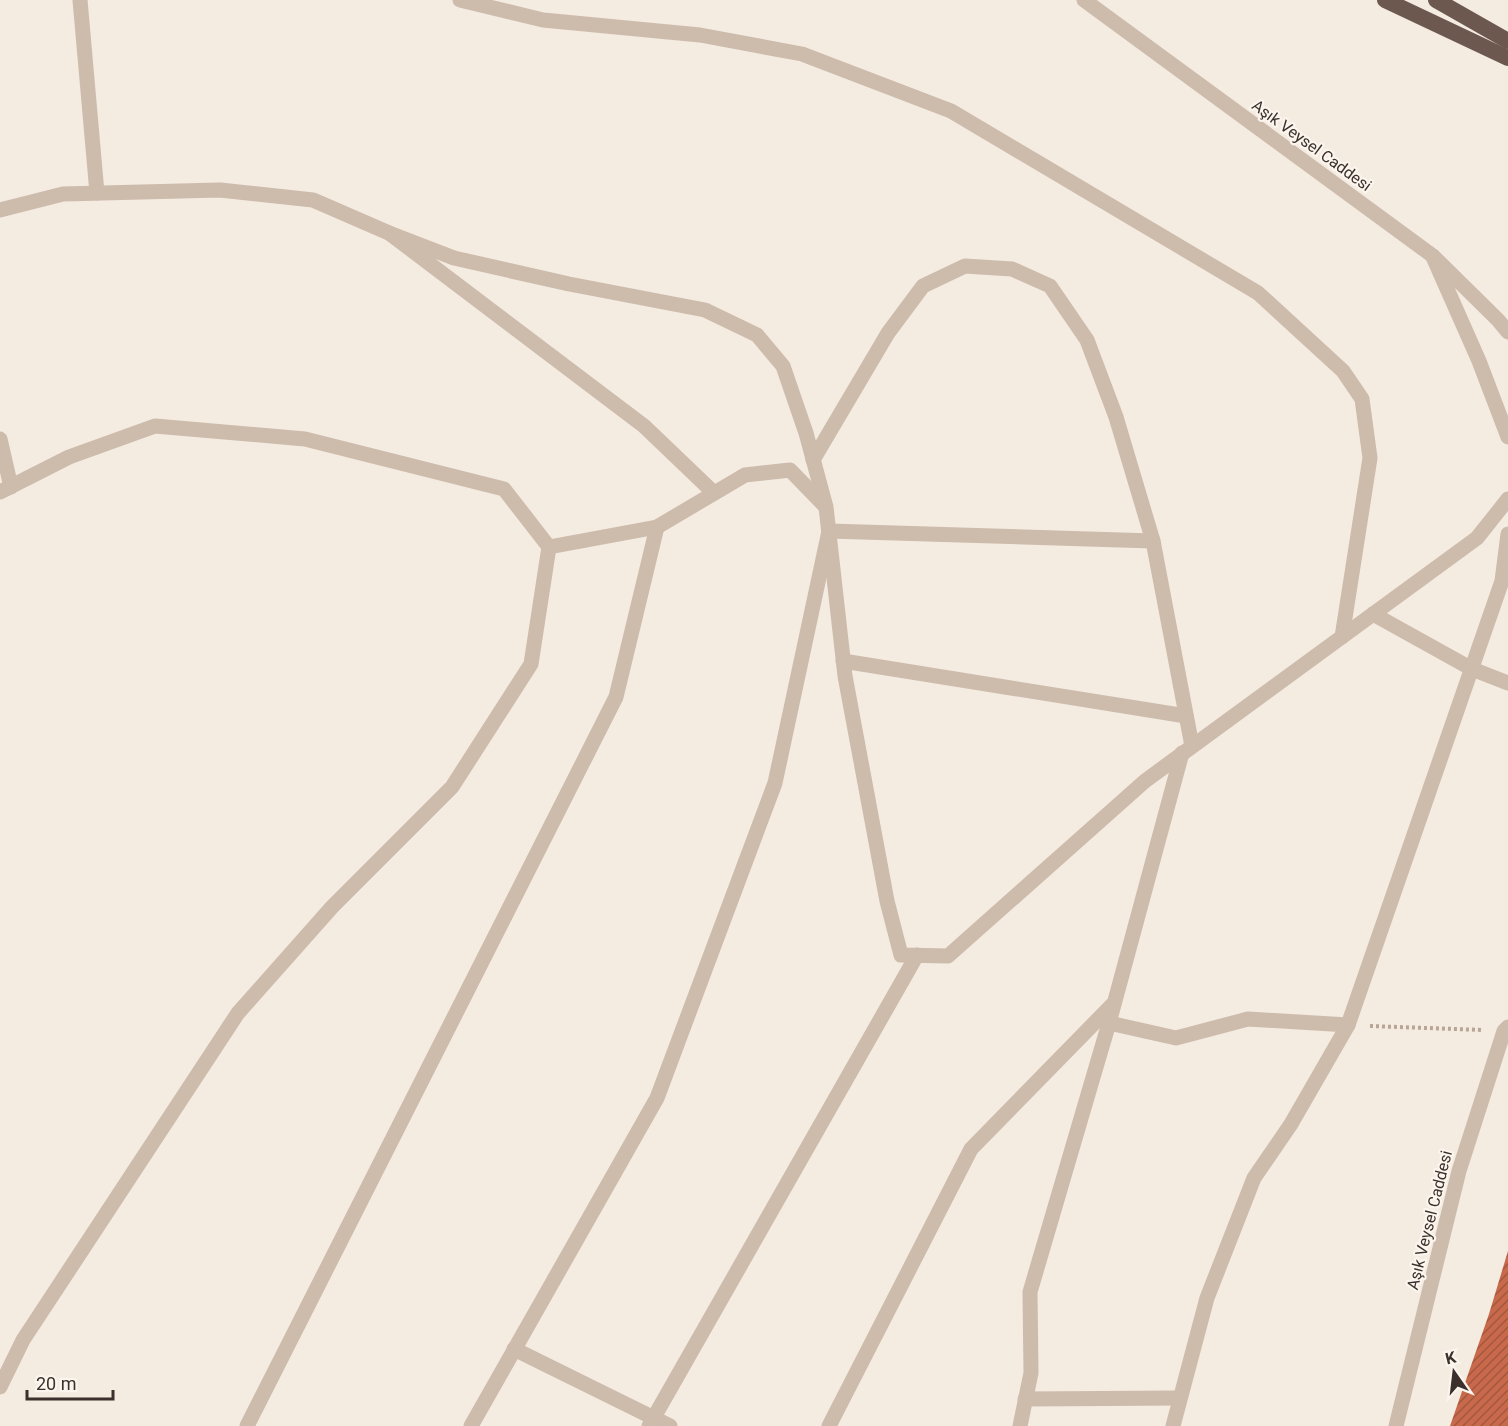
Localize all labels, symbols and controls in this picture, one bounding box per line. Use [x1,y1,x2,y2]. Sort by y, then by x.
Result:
street label: Aşık Veysel Caddesi [1248,96,1375,195]
street label: Aşık Veysel Caddesi [1403,1148,1456,1292]
north arrow [1424,1342,1484,1402]
text: K [1443,1347,1459,1368]
scale bar [27,1363,112,1401]
text: 20 m [36,1373,76,1394]

